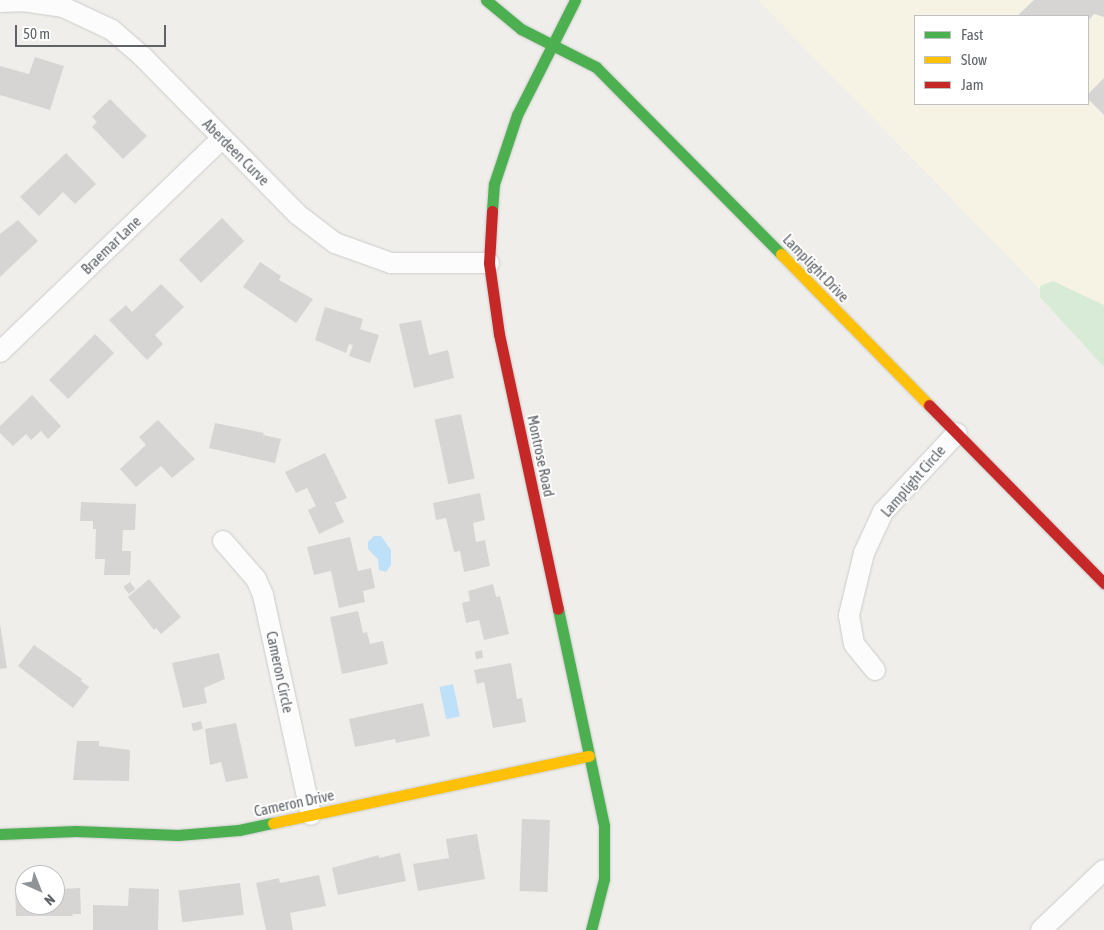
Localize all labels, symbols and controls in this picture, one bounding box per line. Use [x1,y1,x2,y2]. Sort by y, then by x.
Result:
scale bar [18,15,169,47]
legend [914,15,1089,105]
text: 50 m [23,25,50,42]
text: Fast [961,26,983,43]
text: Slow [961,51,987,68]
text: Jam [961,76,984,93]
street label: Aberdeen Curve [199,115,273,189]
street label: Braemar Lane [77,212,145,278]
street label: Lamplight Drive [779,230,853,306]
street label: Montrose Road [524,414,558,498]
street label: Lamplight Circle [877,442,949,520]
street label: Cameron Circle [263,630,297,714]
street label: Cameron Drive [252,786,336,820]
north arrow [15,865,65,915]
text: N [41,891,58,909]

